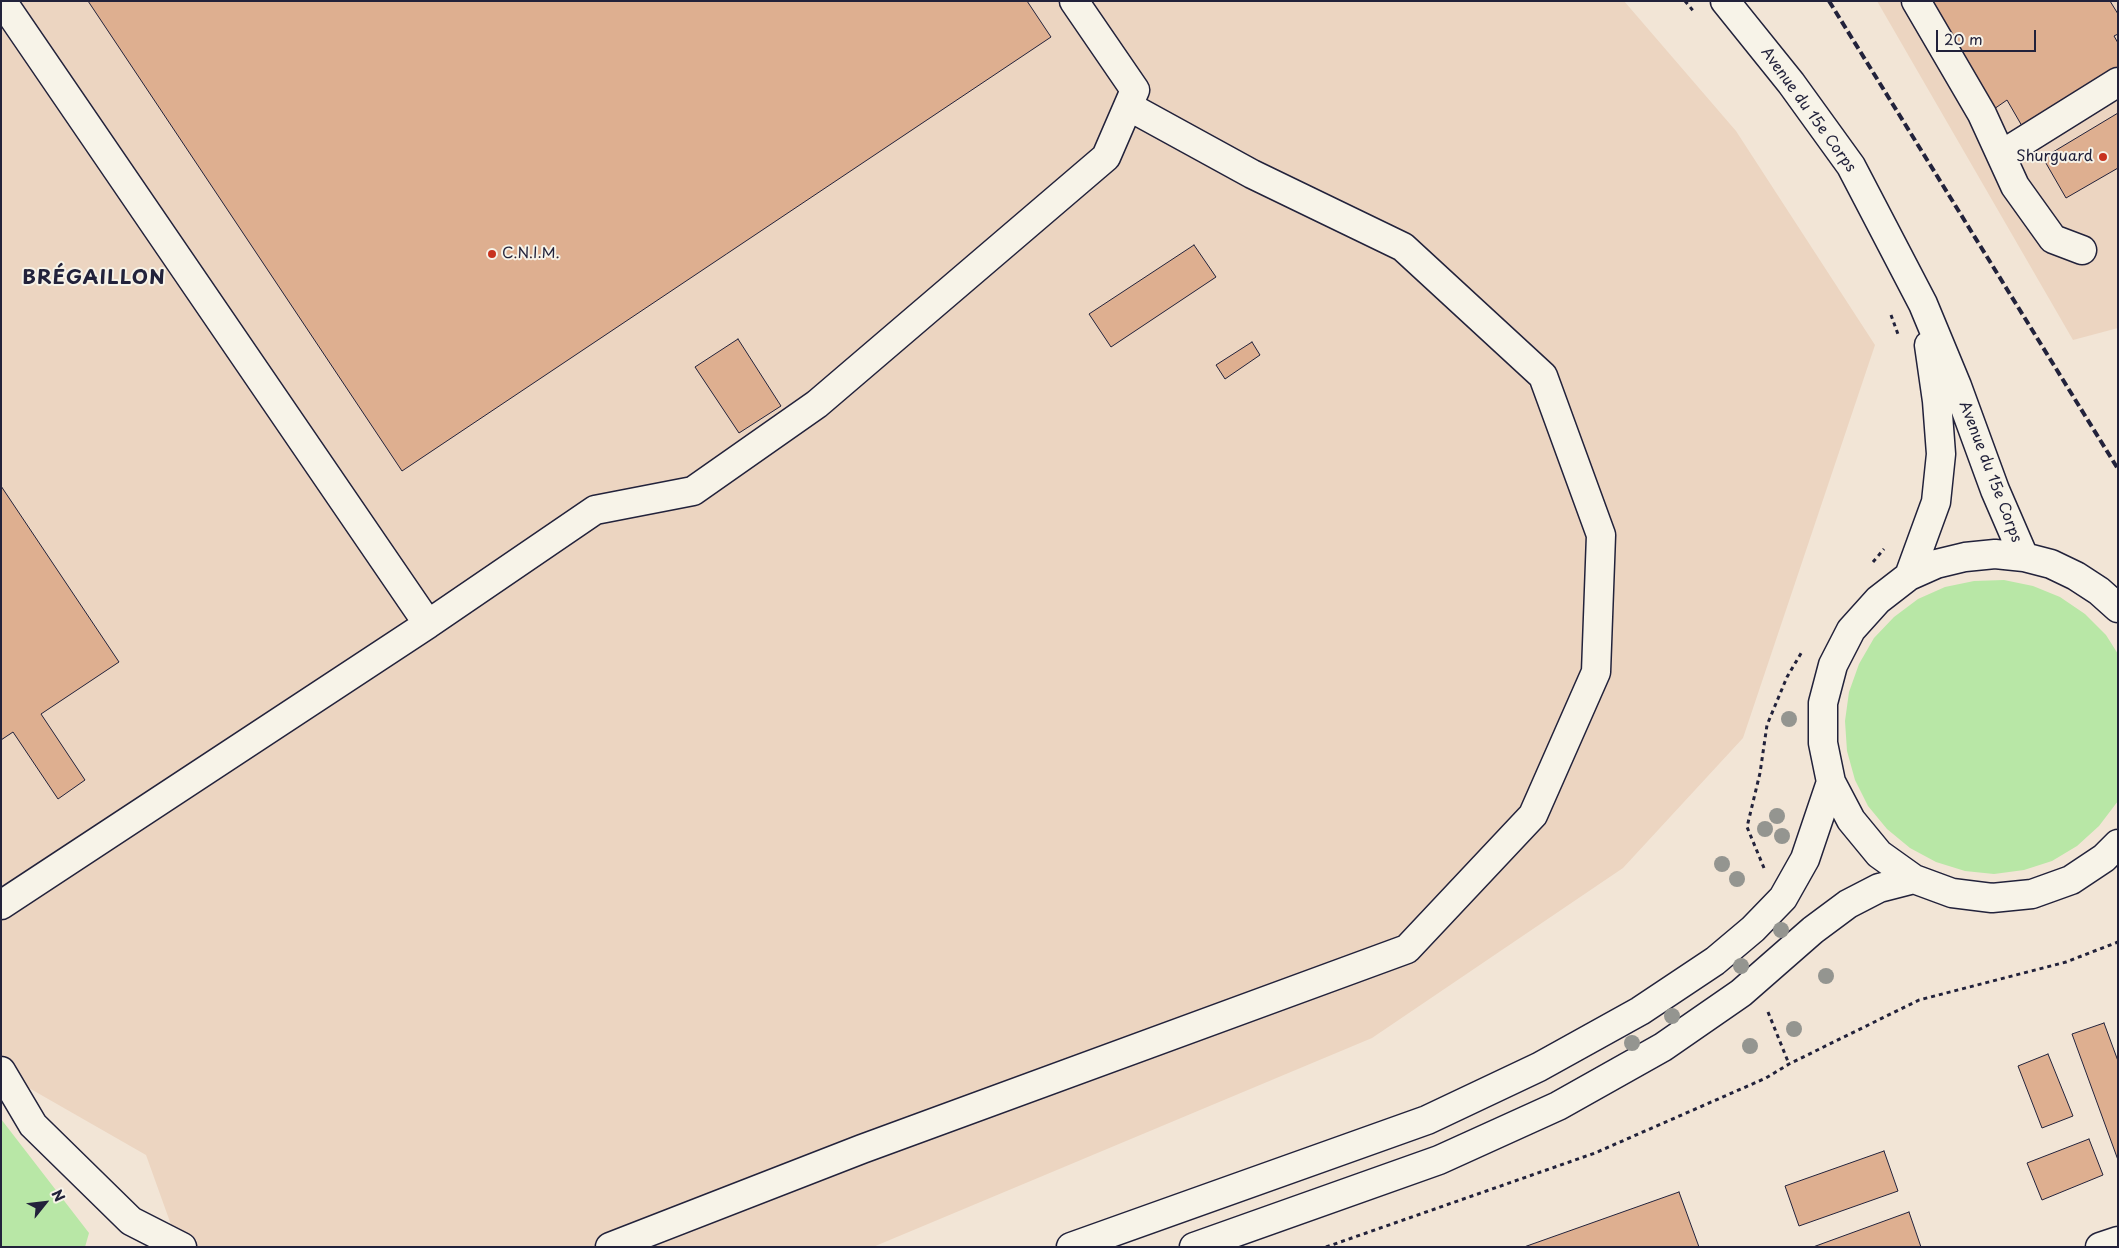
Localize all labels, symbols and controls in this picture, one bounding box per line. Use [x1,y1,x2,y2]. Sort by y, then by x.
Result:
scale bar [1939,20,2039,52]
text: 20 m [1944,27,1983,50]
street label: Avenue du 15e Corps [1757,44,1859,176]
place label: Shurguard [2016,148,2093,166]
marker: Shurguard [2097,151,2109,163]
place label: C.N.I.M. [502,245,560,263]
marker: C.N.I.M. [486,248,498,260]
district label: BRÉGAILLON [22,266,166,290]
street label: Avenue du 15e Corps [1955,399,2025,545]
north arrow [20,1178,70,1228]
text: N [47,1186,70,1205]

